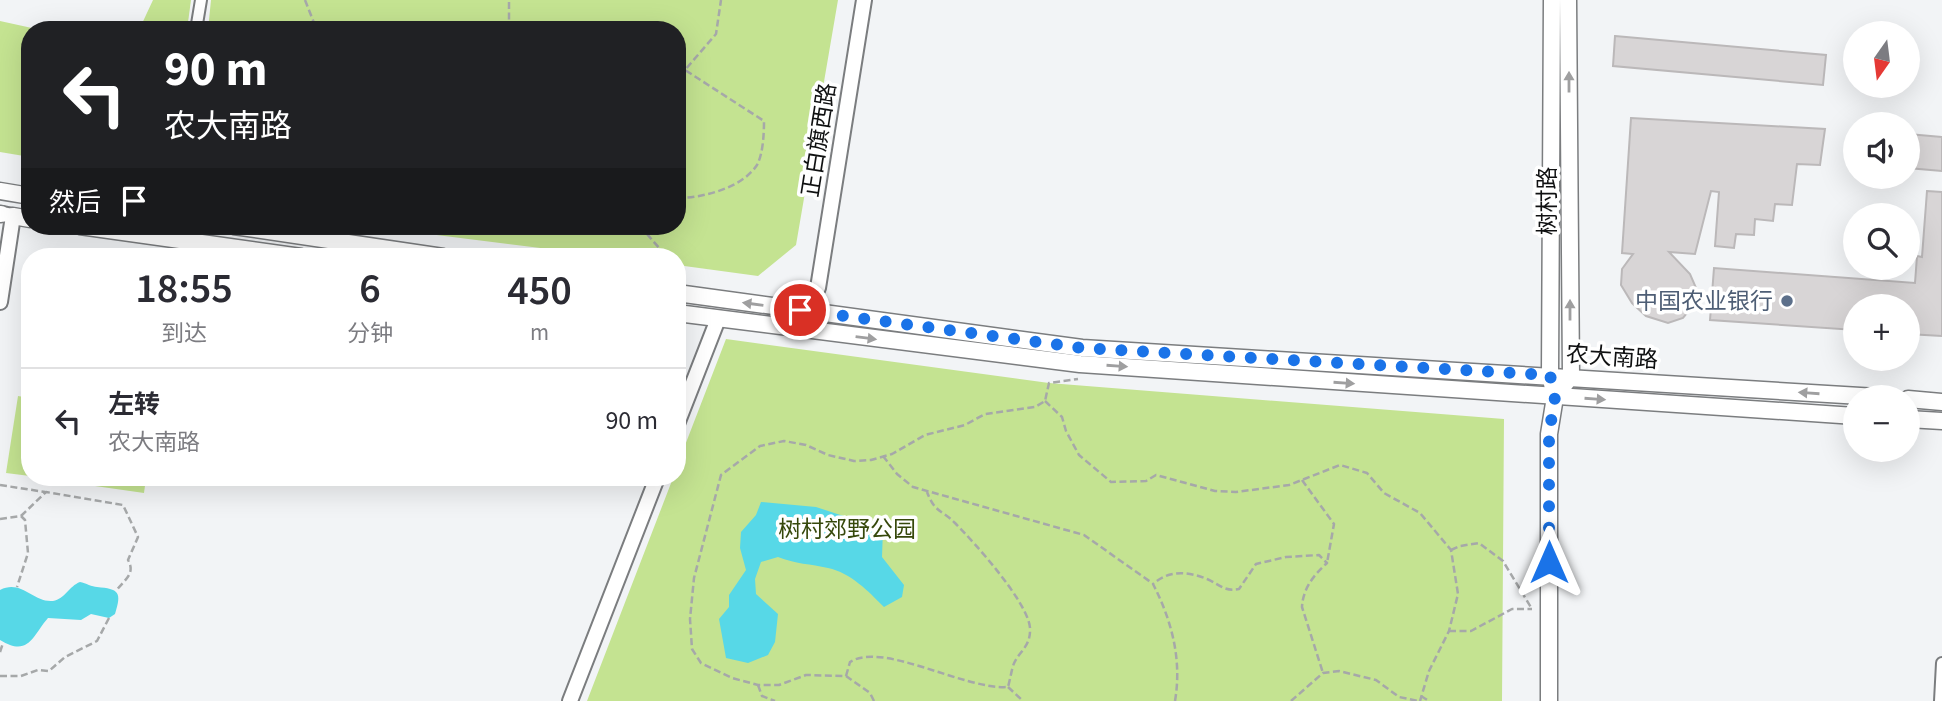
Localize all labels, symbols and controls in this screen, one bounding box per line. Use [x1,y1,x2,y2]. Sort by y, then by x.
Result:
north arrow [1843,21,1920,98]
map controls [1843,21,1920,462]
text: 90 m [164,35,268,105]
icon: left [49,49,140,140]
one-way arrow [1563,71,1575,93]
street label: 正白旗西路 [794,81,844,199]
text: 农大南路 [164,104,292,150]
button: sound [1843,112,1920,189]
street label: 树村路 [1531,167,1564,236]
icon: arrive [115,182,153,220]
text: 然后 [49,184,101,221]
button: search [1843,203,1920,280]
text: 18:55 [135,259,233,319]
text: 6 [359,259,381,319]
text: 450 [507,261,572,321]
pin [770,280,830,340]
place label: 中国农业银行 [1635,285,1773,318]
icon: arrive [781,291,819,329]
marker: 中国农业银行 [1779,293,1795,309]
button: + [1843,294,1920,371]
one-way arrow [741,298,763,309]
one-way arrow [1564,298,1576,320]
text: m [530,316,549,349]
text: 到达 [161,317,207,350]
text: 分钟 [347,317,393,350]
one-way arrow [855,332,877,343]
street label: 农大南路 [1565,337,1659,377]
one-way arrow [1106,361,1128,372]
one-way arrow [1333,378,1355,389]
button: − [1843,385,1920,462]
text: 左转 [108,386,160,423]
one-way arrow [1797,387,1819,398]
one-way arrow [1584,394,1606,405]
icon: left [49,402,87,440]
text: 90 m [605,402,658,439]
text: 农大南路 [108,426,200,459]
park label: 树村郊野公园 [778,513,916,546]
position arrow [1512,525,1586,599]

